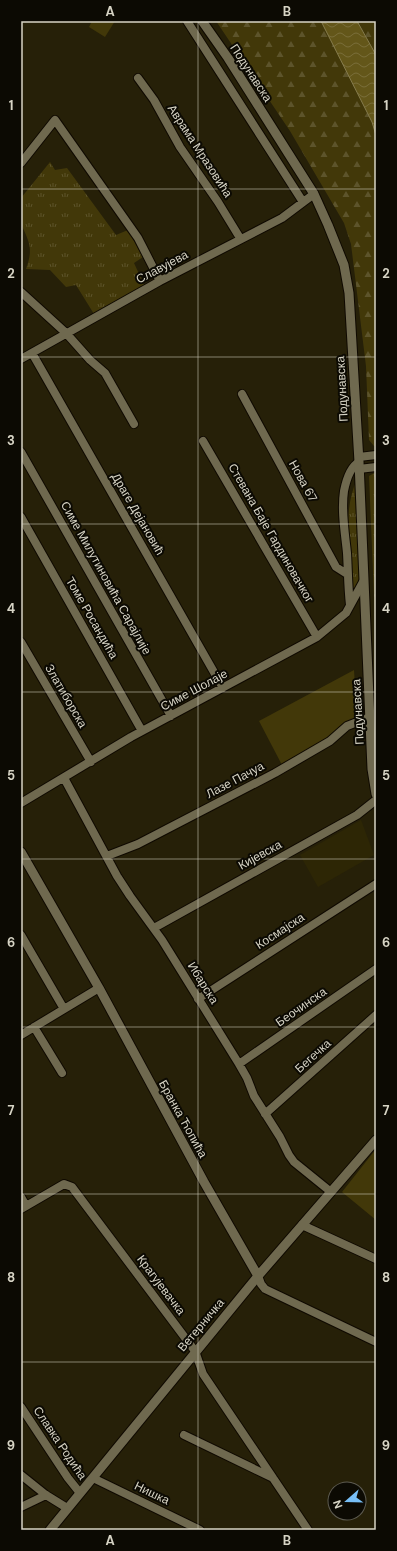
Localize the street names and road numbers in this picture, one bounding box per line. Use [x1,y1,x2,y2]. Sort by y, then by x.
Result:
street label: Подунавска [226,41,276,105]
street label: Аврама Мразовића [164,102,236,201]
street label: Славујева [133,246,191,287]
street label: Подунавска [332,355,352,422]
street label: Нова 67 [285,457,321,505]
street label: Стевана Баје Гардиновачког [224,460,318,606]
street label: Драге Дејановић [108,470,168,558]
street label: Симе Милутиновића Сарајлије [57,499,155,658]
street label: Томе Росандића [62,574,122,662]
street label: Златиборска [41,661,91,731]
street label: Симе Шолаје [158,665,231,714]
street label: Подунавска [348,678,368,745]
street label: Лазе Пачуа [203,758,267,802]
street label: Кијевска [235,836,285,874]
street label: Космајска [252,909,308,953]
street label: Ибарска [184,959,222,1007]
street label: Беочинска [272,983,330,1030]
street label: Бегечка [292,1035,335,1076]
street label: Бранка Ћопића [155,1077,211,1161]
street label: Крагујевачка [133,1252,189,1318]
street label: Ветерничка [174,1295,228,1355]
street label: Славка Родића [30,1403,91,1483]
street label: Нишка [132,1478,173,1508]

